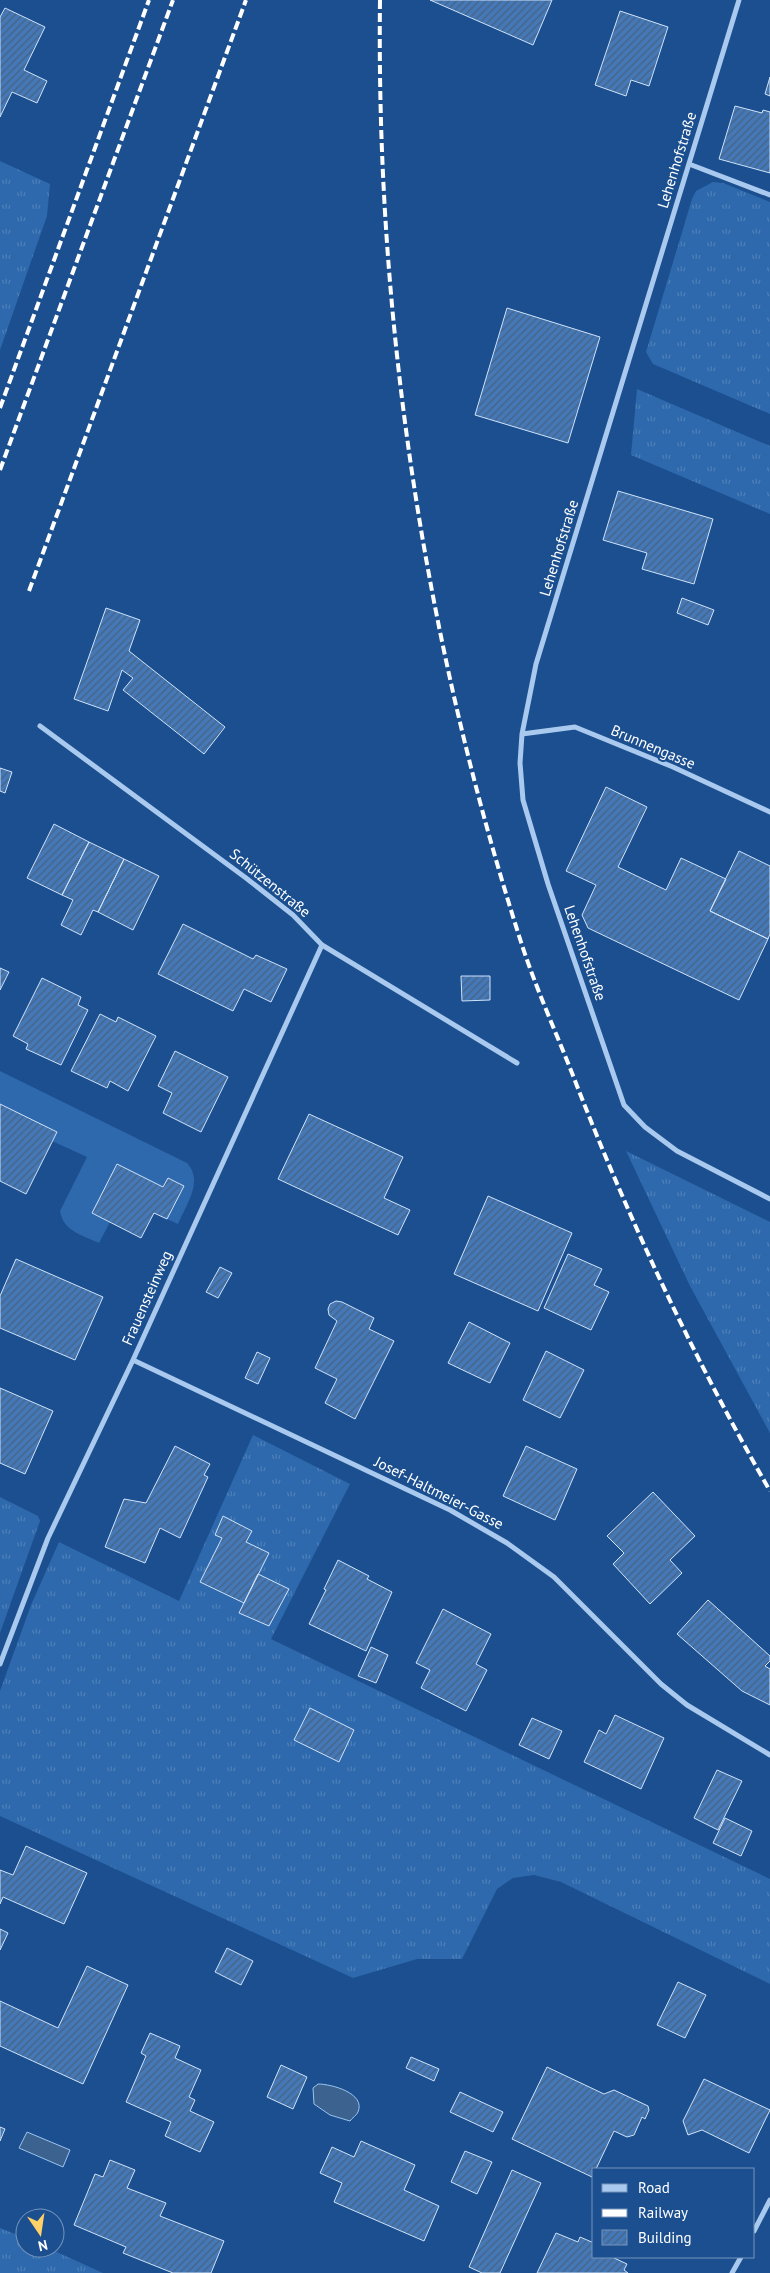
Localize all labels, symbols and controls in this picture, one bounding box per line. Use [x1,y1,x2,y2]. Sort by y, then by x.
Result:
street label: Lehenhofstraße [653,109,700,210]
street label: Lehenhofstraße [535,497,582,598]
street label: Brunnengasse [608,720,698,773]
street label: Schützenstraße [226,844,315,921]
street label: Lehenhofstraße [560,903,611,1003]
street label: Frauensteinweg [117,1247,176,1348]
street label: Josef-Haltmeier-Gasse [371,1451,507,1533]
legend [592,2168,755,2258]
text: Road [638,2178,670,2197]
text: Railway [638,2203,688,2222]
north arrow [15,2208,65,2258]
text: Building [638,2228,692,2247]
text: N [36,2236,49,2255]

